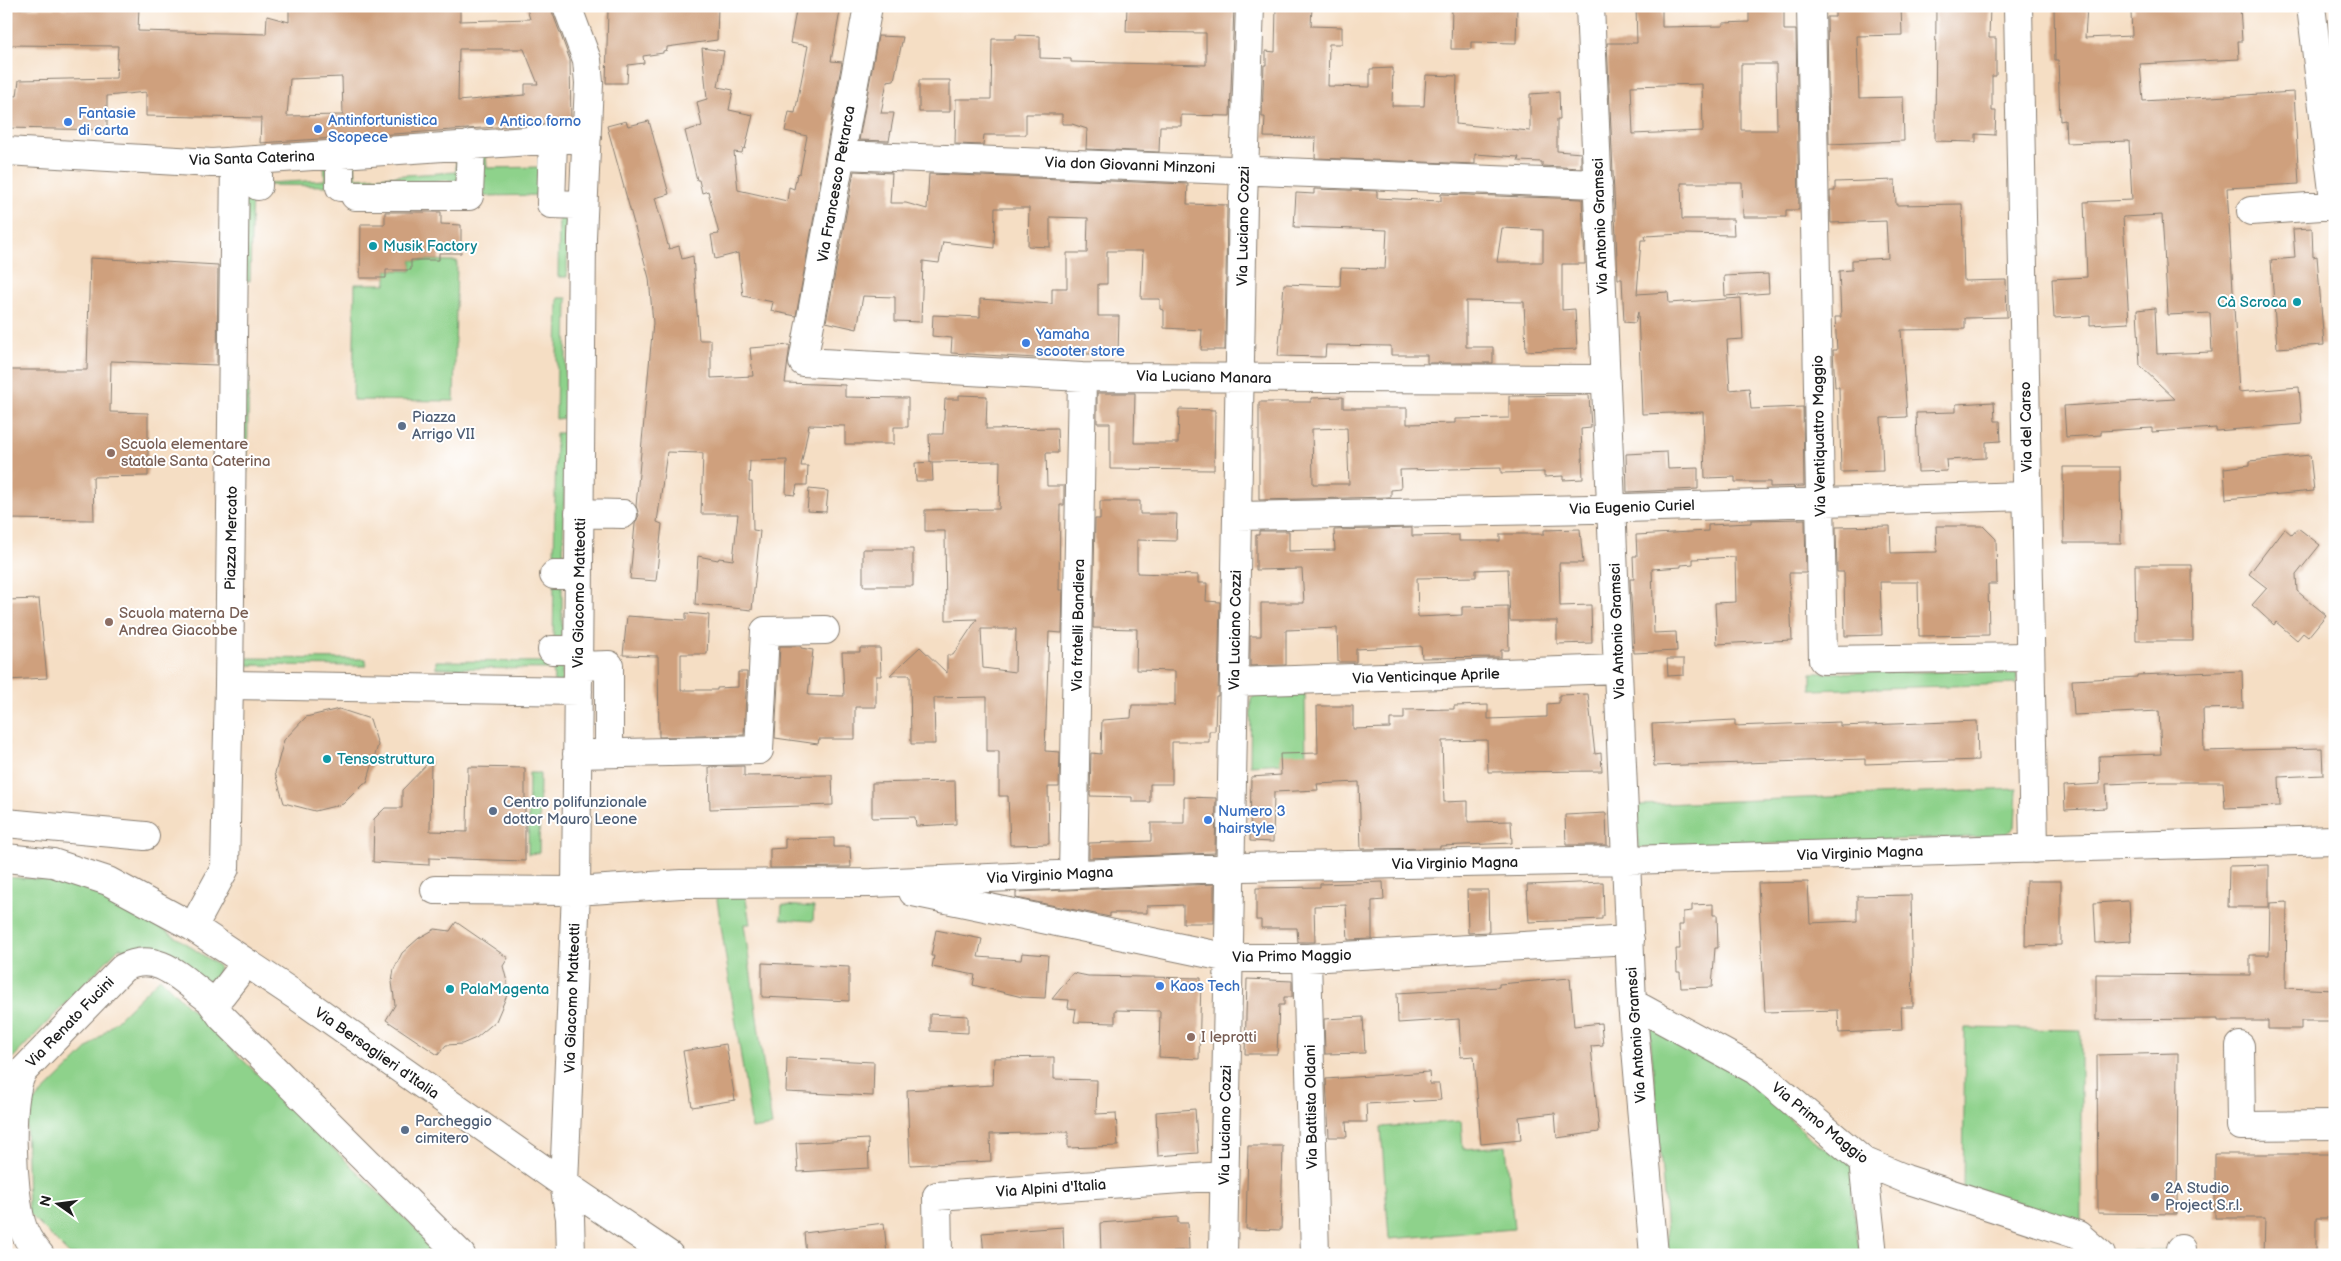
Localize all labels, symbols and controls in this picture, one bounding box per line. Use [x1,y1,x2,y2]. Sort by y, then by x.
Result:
place label: Fantasie di carta [78,104,136,140]
street label: Via Francesco Petrarca [813,104,860,264]
place label: Antinfortunistica Scopece [328,111,437,147]
place label: Antico forno [500,112,581,131]
marker: Antico forno [484,115,496,127]
marker: Fantasie di carta [62,116,74,128]
marker: Antinfortunistica Scopece [312,123,324,135]
street label: Via Santa Caterina [189,147,315,170]
street label: Via don Giovanni Minzoni [1044,153,1216,178]
street label: Via Antonio Gramsci [1589,158,1612,294]
street label: Via Luciano Cozzi [1233,166,1254,286]
place label: Musik Factory [383,237,477,256]
marker: Musik Factory [367,240,379,252]
place label: Cà Scroca [2217,293,2287,312]
marker: Cà Scroca [2291,296,2303,308]
place label: Yamaha scooter store [1035,325,1125,361]
marker: Yamaha scooter store [1020,337,1032,349]
street label: Via Ventiquattro Maggio [1809,355,1830,517]
street label: Via Luciano Manara [1136,367,1272,388]
street label: Via del Carso [2016,381,2037,473]
place label: Piazza Arrigo VII [412,408,475,444]
marker: Piazza Arrigo VII [396,420,408,432]
place label: Scuola elementare statale Santa Caterina [121,435,270,471]
marker: Scuola elementare statale Santa Caterina [105,447,117,459]
street label: Piazza Mercato [221,486,242,590]
street label: Via Eugenio Curiel [1569,496,1695,519]
street label: Via Giacomo Matteotti [569,518,590,668]
street label: Via fratelli Bandiera [1068,559,1089,692]
street label: Via Antonio Gramsci [1606,563,1629,699]
street label: Via Luciano Cozzi [1225,570,1246,690]
place label: Scuola materna De Andrea Giacobbe [119,604,249,640]
marker: Scuola materna De Andrea Giacobbe [103,616,115,628]
street label: Via Venticinque Aprile [1352,664,1500,689]
place label: Tensostruttura [337,750,435,769]
marker: Tensostruttura [321,753,333,765]
place label: Centro polifunzionale dottor Mauro Leone [503,793,647,829]
place label: Numero 3 hairstyle [1218,802,1286,838]
marker: Centro polifunzionale dottor Mauro Leone [487,805,499,817]
marker: Numero 3 hairstyle [1202,814,1214,826]
street label: Via Virginio Magna [1796,842,1924,865]
street label: Via Virginio Magna [1392,853,1518,874]
street label: Via Virginio Magna [986,863,1114,888]
street label: Via Giacomo Matteotti [560,923,585,1073]
street label: Via Primo Maggio [1232,946,1352,967]
street label: Via Antonio Gramsci [1622,966,1651,1104]
street label: Via Renato Fucini [22,973,119,1072]
place label: Kaos Tech [1170,977,1240,996]
place label: PalaMagenta [460,980,549,999]
marker: Kaos Tech [1154,980,1166,992]
marker: PalaMagenta [444,983,456,995]
street label: Via Bersaglieri d'Italia [311,1003,443,1104]
place label: I leprotti [1201,1028,1257,1047]
marker: I leprotti [1185,1031,1197,1043]
street label: Via Battista Oldani [1301,1045,1322,1169]
street label: Via Luciano Cozzi [1215,1065,1236,1185]
street label: Via Primo Maggio [1767,1078,1872,1168]
place label: Parcheggio cimitero [415,1112,492,1148]
marker: Parcheggio cimitero [399,1124,411,1136]
street label: Via Alpini d'Italia [995,1175,1107,1202]
north arrow [32,1178,82,1228]
place label: 2A Studio Project S.r.l. [2165,1179,2242,1215]
marker: 2A Studio Project S.r.l. [2149,1191,2161,1203]
text: N [36,1194,55,1208]

